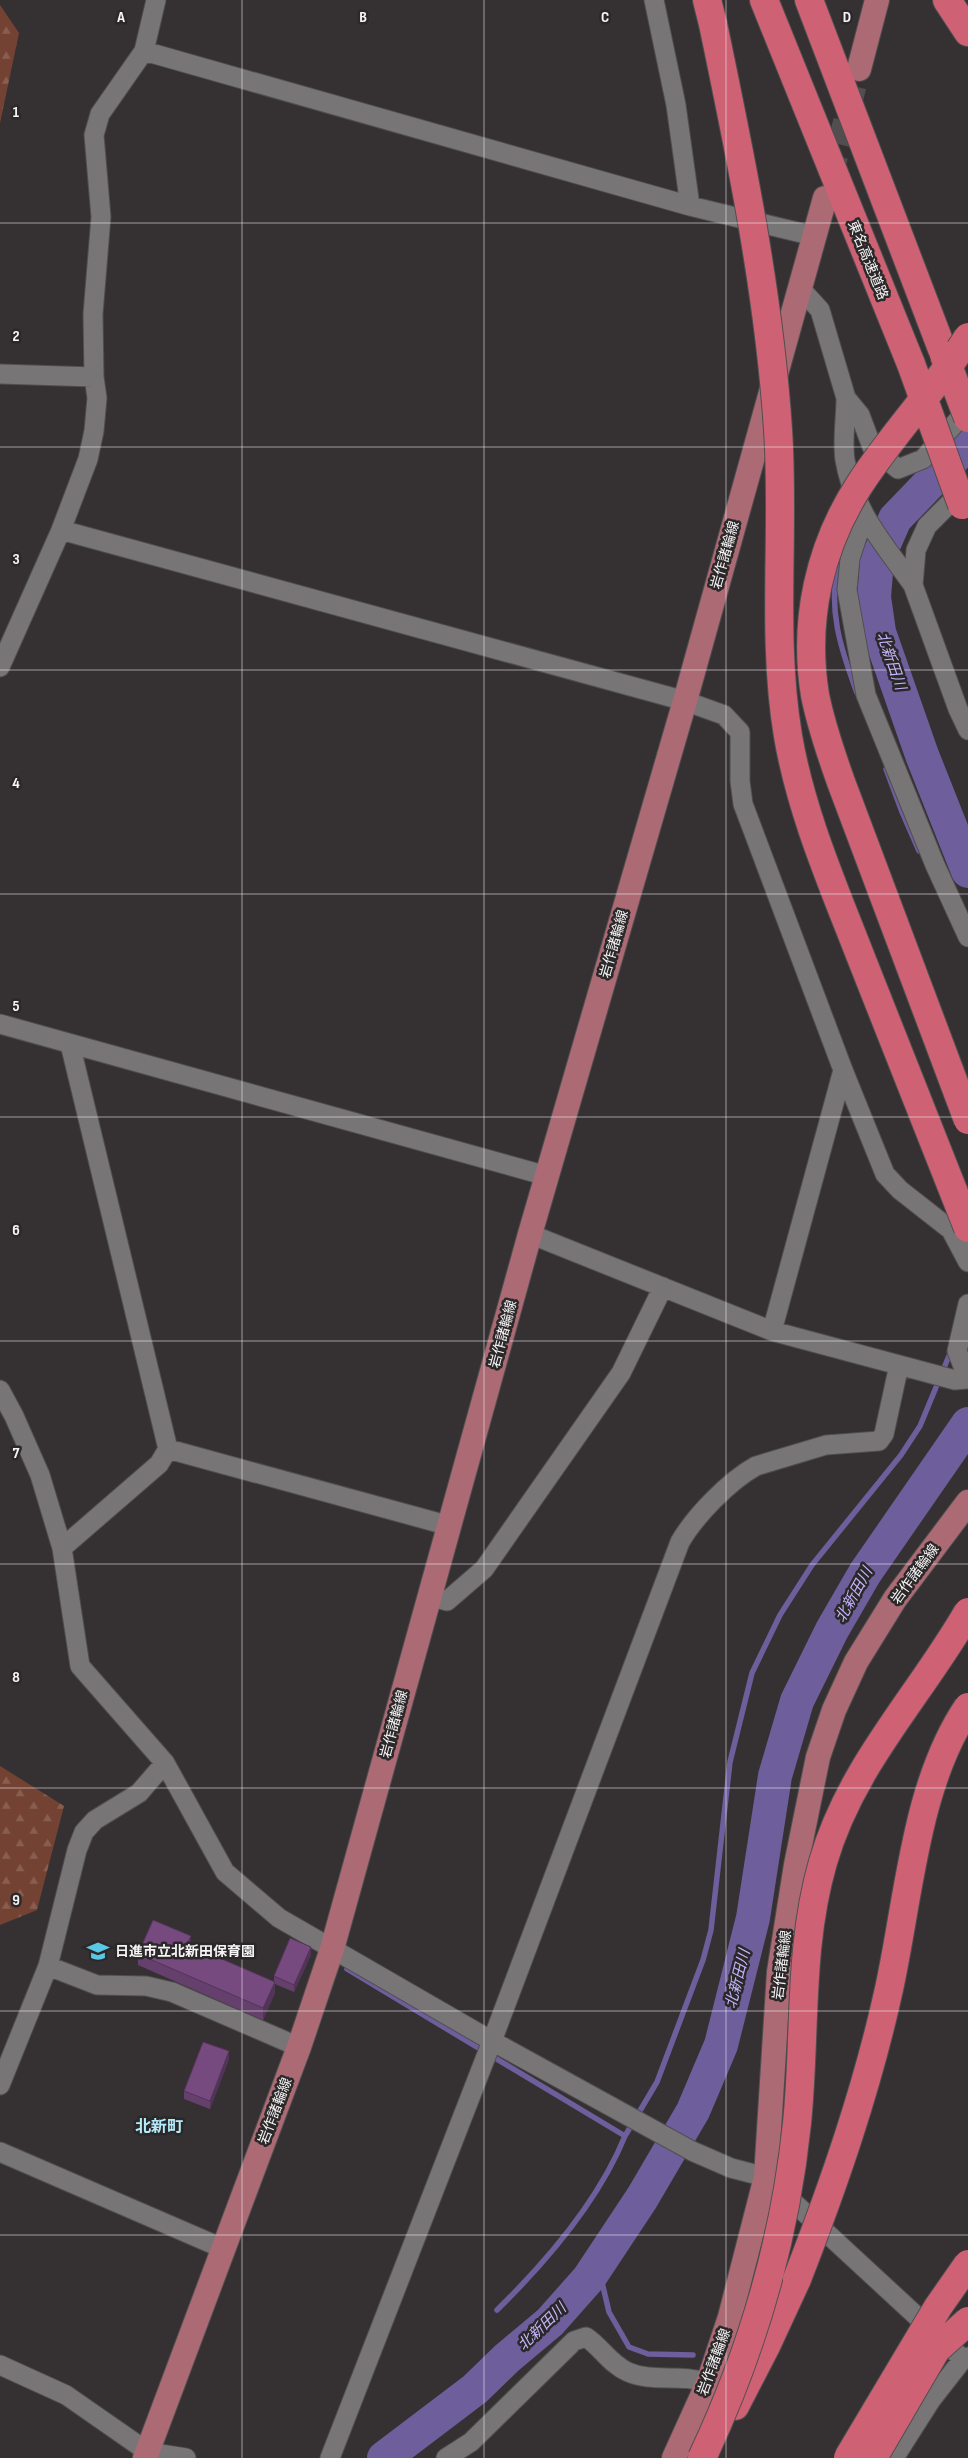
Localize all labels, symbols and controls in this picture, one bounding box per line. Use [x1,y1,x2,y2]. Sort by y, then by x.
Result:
text: A [116,8,125,27]
text: B [359,8,367,27]
text: C [601,8,609,27]
text: D [843,8,851,27]
text: 1 [13,103,20,122]
street label: 東名高速道路 [844,218,892,302]
text: 2 [12,327,20,346]
street label: 岩作諸輪線 [707,519,743,591]
text: 3 [12,550,20,569]
water label: 北新田川 [872,630,910,694]
text: 4 [12,774,20,793]
street label: 岩作諸輪線 [596,908,632,980]
text: 5 [12,997,20,1016]
text: 6 [12,1221,20,1240]
street label: 岩作諸輪線 [486,1298,520,1370]
text: 7 [13,1444,20,1463]
street label: 岩作諸輪線 [888,1541,942,1607]
water label: 北新田川 [831,1562,878,1626]
text: 8 [12,1668,20,1687]
street label: 岩作諸輪線 [377,1688,411,1760]
text: 9 [12,1891,20,1910]
street label: 岩作諸輪線 [769,1929,795,2001]
school or university icon: 日進市立北新田保育園 [85,1938,111,1964]
place label: 日進市立北新田保育園 [115,1943,255,1960]
water label: 北新田川 [722,1946,755,2010]
street label: 岩作諸輪線 [255,2075,295,2147]
district label: 北新町 [135,2118,183,2137]
water label: 北新田川 [514,2298,572,2355]
street label: 岩作諸輪線 [694,2326,734,2398]

